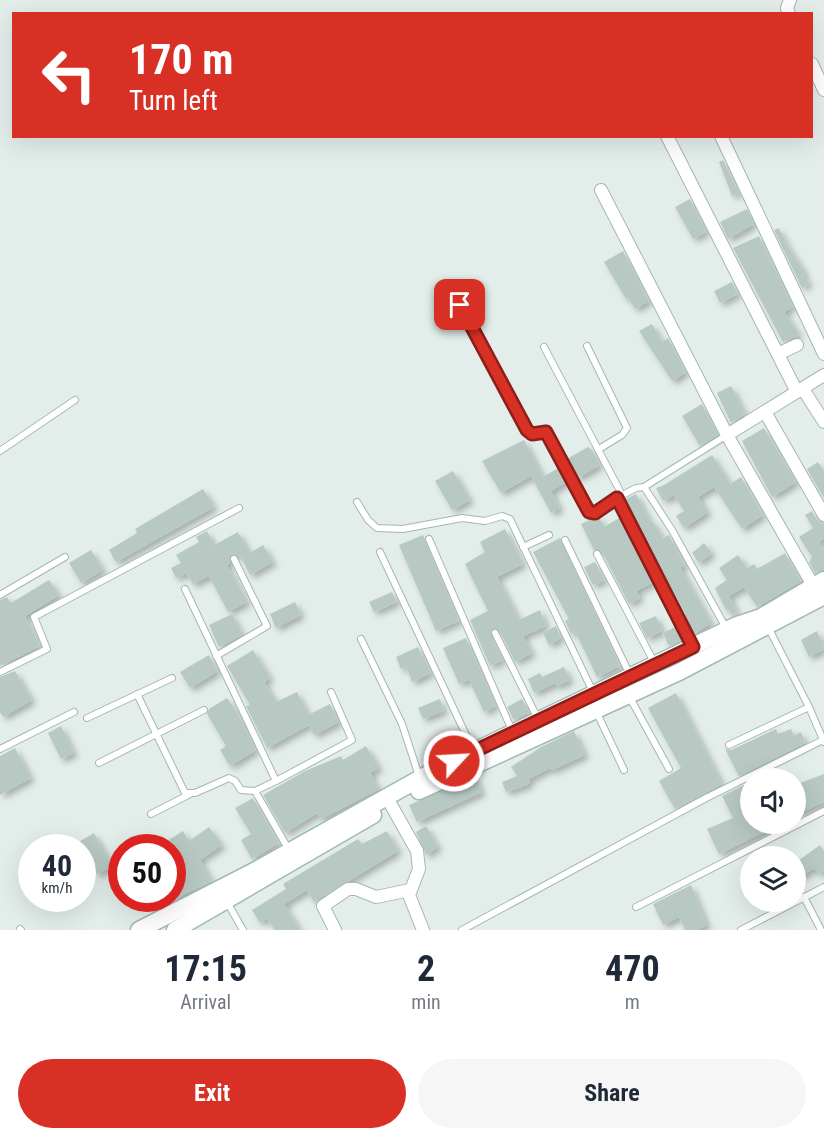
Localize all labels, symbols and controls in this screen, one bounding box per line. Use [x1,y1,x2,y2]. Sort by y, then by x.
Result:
text: 170 m [129,35,234,84]
icon: left [30,36,108,114]
text: Turn left [129,85,218,117]
pin [434,279,485,330]
icon: arrive [443,288,476,321]
position arrow [422,729,486,793]
map controls [740,768,806,912]
button: sound [740,768,806,834]
speed limit sign: 50 [108,834,186,912]
button: layers [740,846,806,912]
text: 40 [42,848,72,883]
text: km/h [42,879,72,897]
text: 17:15 [164,948,247,990]
text: 2 [417,948,435,990]
text: 470 [605,948,660,990]
text: Arrival [180,990,231,1014]
text: min [411,990,441,1014]
text: m [625,990,640,1014]
button: Exit [18,1059,406,1128]
button: Share [418,1059,806,1128]

